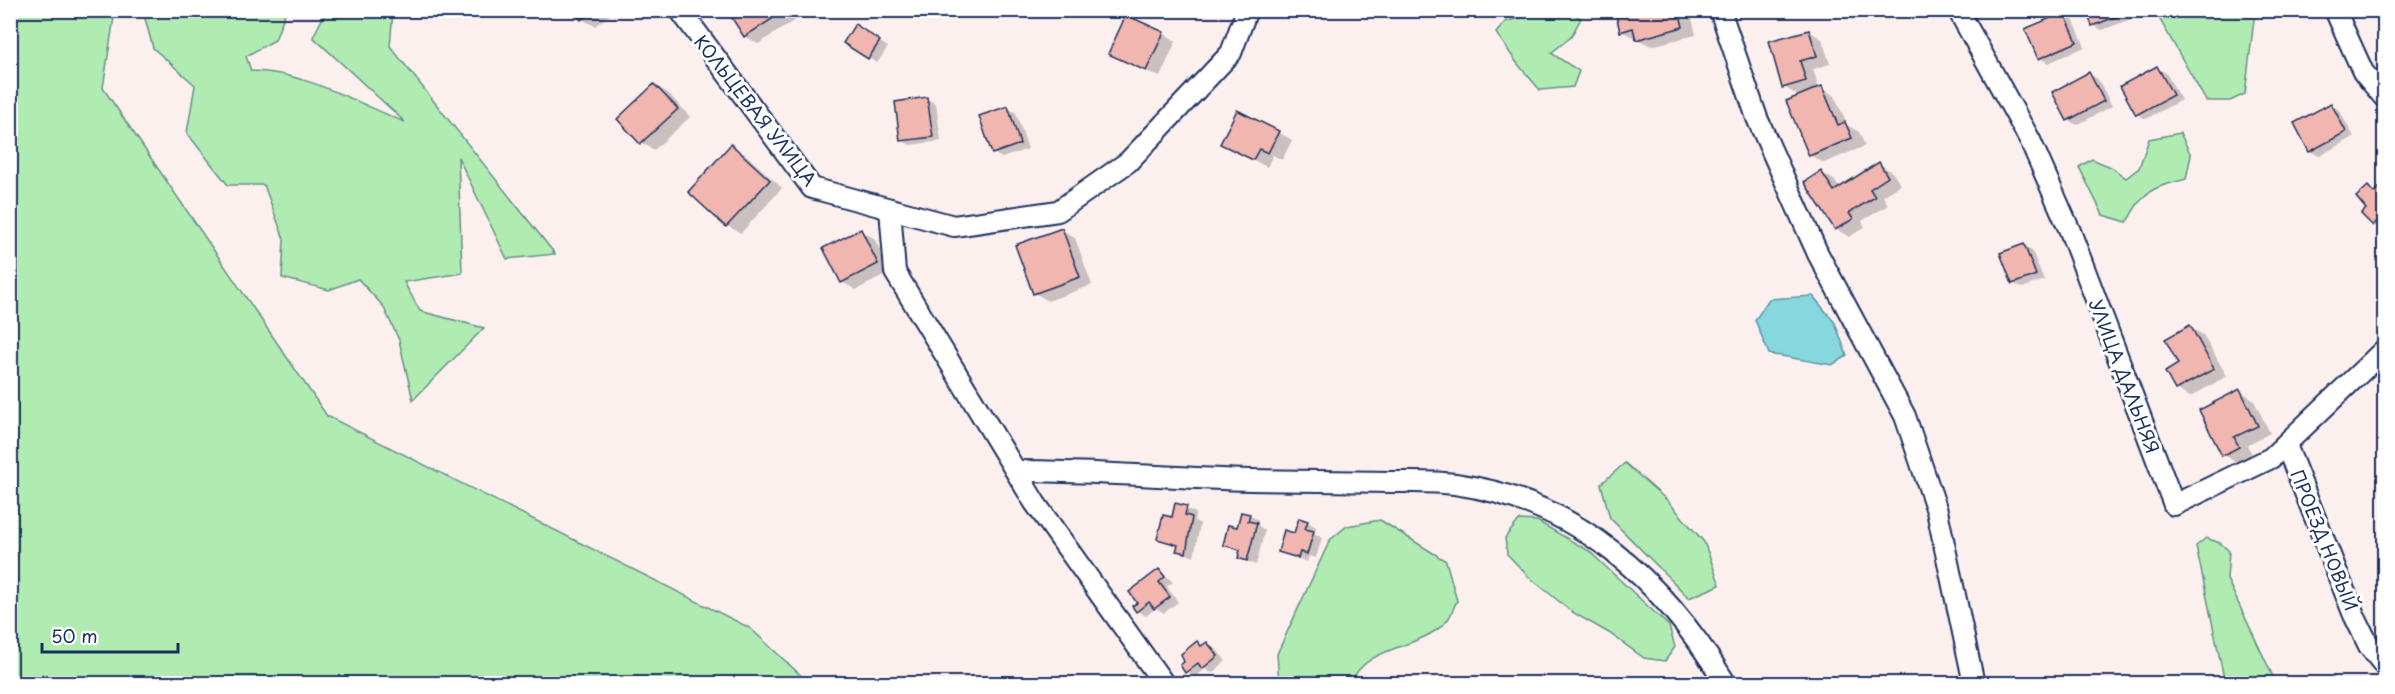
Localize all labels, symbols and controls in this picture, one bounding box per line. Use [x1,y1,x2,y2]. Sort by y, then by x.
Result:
street label: КОЛЬЦЕВАЯ УЛИЦА [688,29,824,191]
street label: УЛИЦА ДАЛЬНЯЯ [2083,295,2167,457]
street label: ПРОЕЗД НОВЫЙ [2284,465,2366,615]
scale bar [42,616,178,654]
text: 50 m [51,622,98,649]

